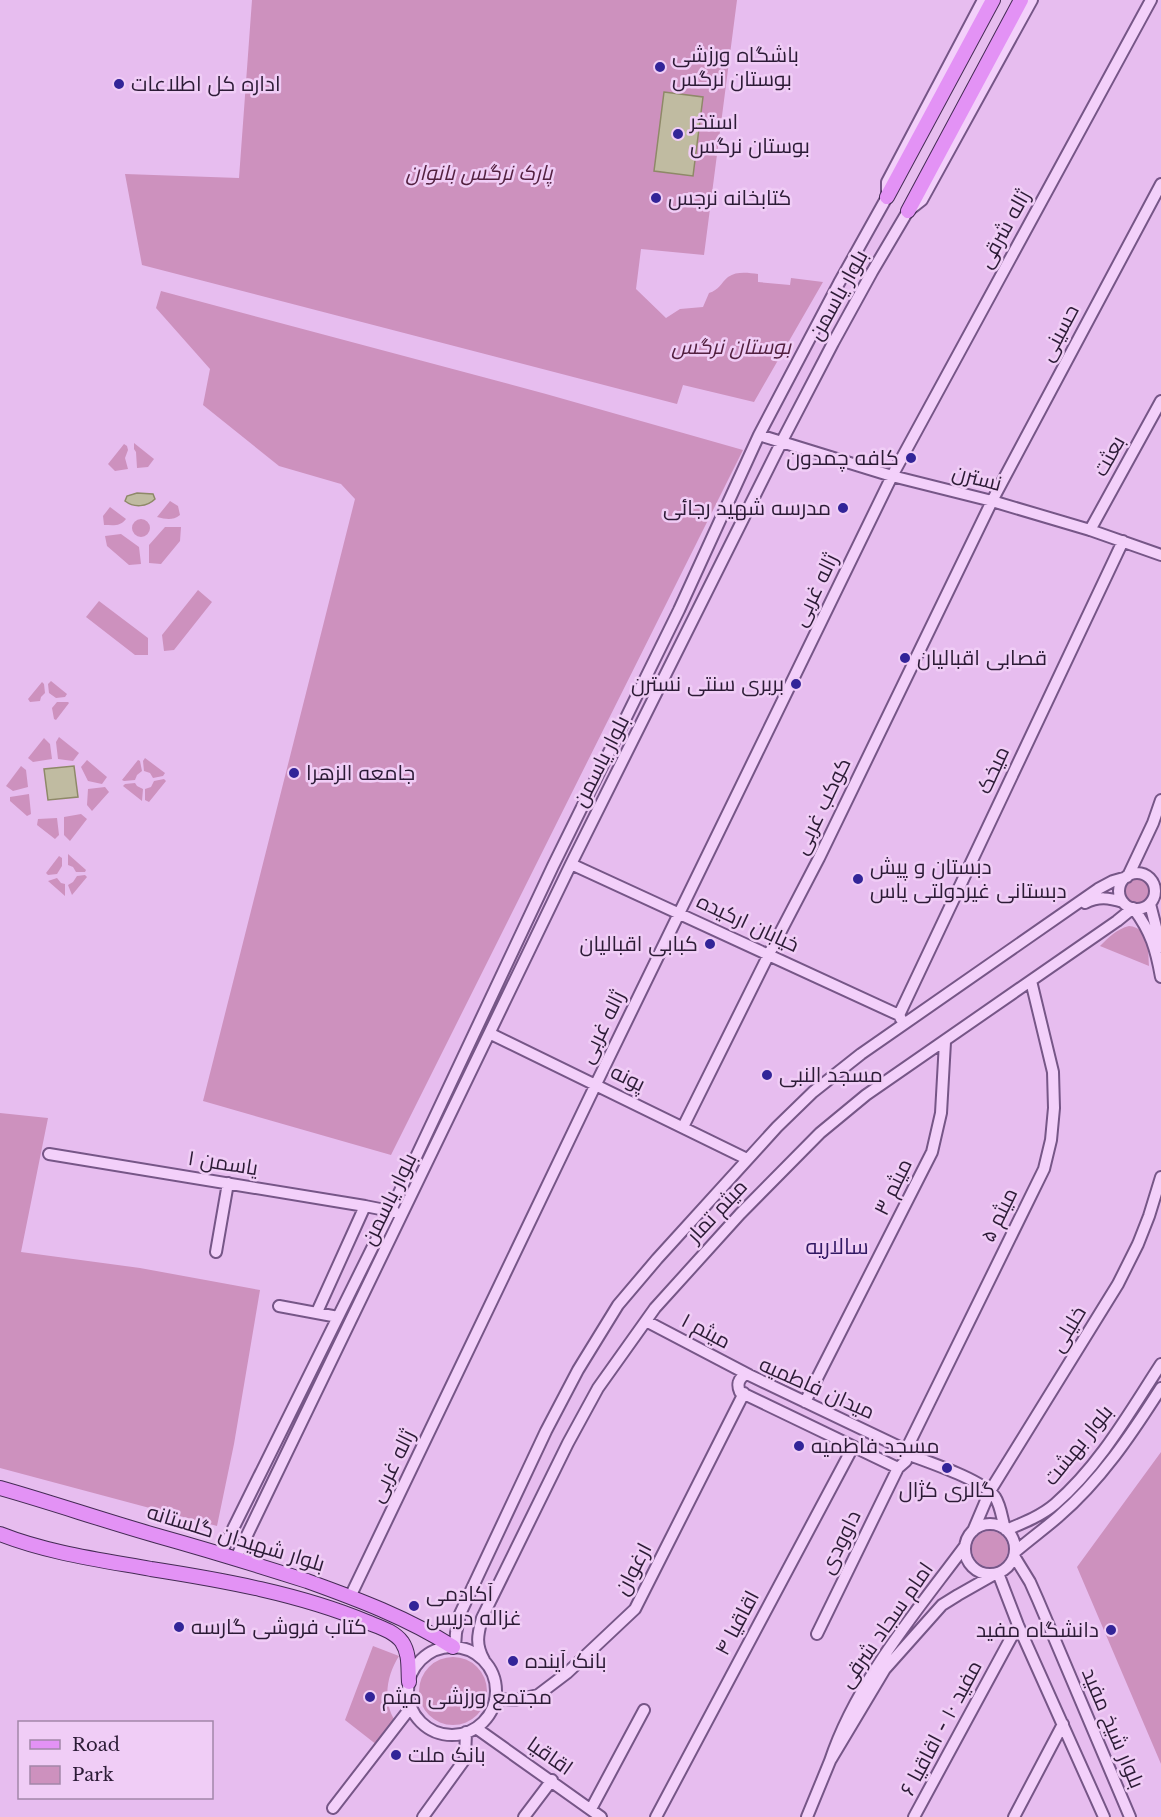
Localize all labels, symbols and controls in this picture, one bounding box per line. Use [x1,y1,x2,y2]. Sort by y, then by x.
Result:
place label: باشگاه ورزشی بوستان نرگس [672,42,799,92]
marker: باشگاه ورزشی بوستان نرگس [653,60,667,74]
place label: اداره کل اطلاعات [131,71,281,97]
marker: اداره کل اطلاعات [112,77,126,91]
place label: استخر بوستان نرگس [689,109,810,159]
marker: استخر بوستان نرگس [671,127,685,141]
park label: پارک نرگس بانوان [406,160,554,187]
place label: کتابخانه نرجس [668,185,791,211]
street label: ژاله شرقی [972,185,1036,273]
marker: کتابخانه نرجس [649,191,663,205]
street label: بلوار یاسمن [803,245,873,345]
street label: حسینی [1033,300,1085,366]
park label: بوستان نرگس [671,334,792,360]
street label: بعثت [1087,431,1131,481]
place label: کافه چمدون [786,445,899,472]
marker: کافه چمدون [904,451,918,465]
street label: نسترن [949,459,1005,497]
place label: مدرسه شهید رجائی [663,495,831,521]
marker: مدرسه شهید رجائی [836,501,850,515]
street label: ژاله غربی [786,549,844,631]
place label: قصابی اقبالیان [917,645,1047,671]
marker: قصابی اقبالیان [898,651,912,665]
place label: بربری سنتی نسترن [631,671,784,697]
marker: بربری سنتی نسترن [789,677,803,691]
street label: بلوار یاسمن [567,711,635,811]
street label: میخک [971,742,1015,798]
street label: کوکب غربی [787,753,857,859]
place label: جامعه الزهرا [306,760,415,786]
marker: جامعه الزهرا [287,766,301,780]
place label: دبستان و پیش دبستانی غیردولتی یاس [870,854,1067,904]
marker: دبستان و پیش دبستانی غیردولتی یاس [851,872,865,886]
street label: خیابان ارکیده [693,888,803,958]
place label: کبابی اقبالیان [579,931,698,957]
marker: کبابی اقبالیان [703,937,717,951]
street label: ژاله غربی [573,986,631,1068]
street label: پونه [606,1059,650,1099]
place label: مسجد النبی [779,1062,883,1088]
marker: مسجد النبی [760,1068,774,1082]
street label: یاسمن ۱ [186,1145,260,1181]
street label: بلوار یاسمن [356,1149,422,1249]
street label: میثم ۳ [868,1154,919,1220]
street label: میثم تمار [680,1174,754,1250]
street label: میثم ۵ [975,1184,1024,1247]
district label: سالاریه [805,1233,869,1260]
street label: خلیلی [1044,1301,1092,1357]
street label: میثم ۱ [676,1307,735,1356]
street label: میدان فاطمیه [755,1351,879,1425]
street label: بلوار بهشت [1038,1399,1118,1491]
street label: ژاله غربی [363,1425,421,1507]
place label: مسجد فاطمیه [811,1433,940,1459]
marker: مسجد فاطمیه [792,1439,806,1453]
marker: گالری کژال [940,1461,954,1475]
place label: گالری کژال [899,1477,995,1503]
street label: بلوار شهیدان گلستانه [144,1499,328,1577]
street label: داوودی [813,1506,867,1578]
street label: ارغوان [609,1538,657,1600]
street label: امام سجاد شرقی [833,1557,940,1693]
place label: آکادمی غزاله دریس [426,1581,522,1631]
street label: اقاقیا ۴ [709,1586,765,1660]
marker: آکادمی غزاله دریس [407,1599,421,1613]
place label: کتاب فروشی گارسه [191,1614,367,1640]
place label: دانشگاه مفید [976,1617,1099,1643]
marker: کتاب فروشی گارسه [172,1620,186,1634]
marker: دانشگاه مفید [1104,1623,1118,1637]
place label: بانک آینده [525,1648,607,1674]
marker: بانک آینده [506,1654,520,1668]
street label: مفید ۱۰ - اقاقیا ۶ [894,1656,988,1800]
street label: بلوار شیخ مفید [1075,1664,1150,1793]
place label: مجتمع ورزشی میثم [382,1684,552,1711]
marker: مجتمع ورزشی میثم [363,1690,377,1704]
legend [18,1721,213,1799]
street label: اقاقیا [522,1731,578,1781]
text: Road [72,1734,120,1756]
place label: بانک ملت [408,1742,486,1768]
marker: بانک ملت [389,1748,403,1762]
text: Park [72,1764,114,1786]

